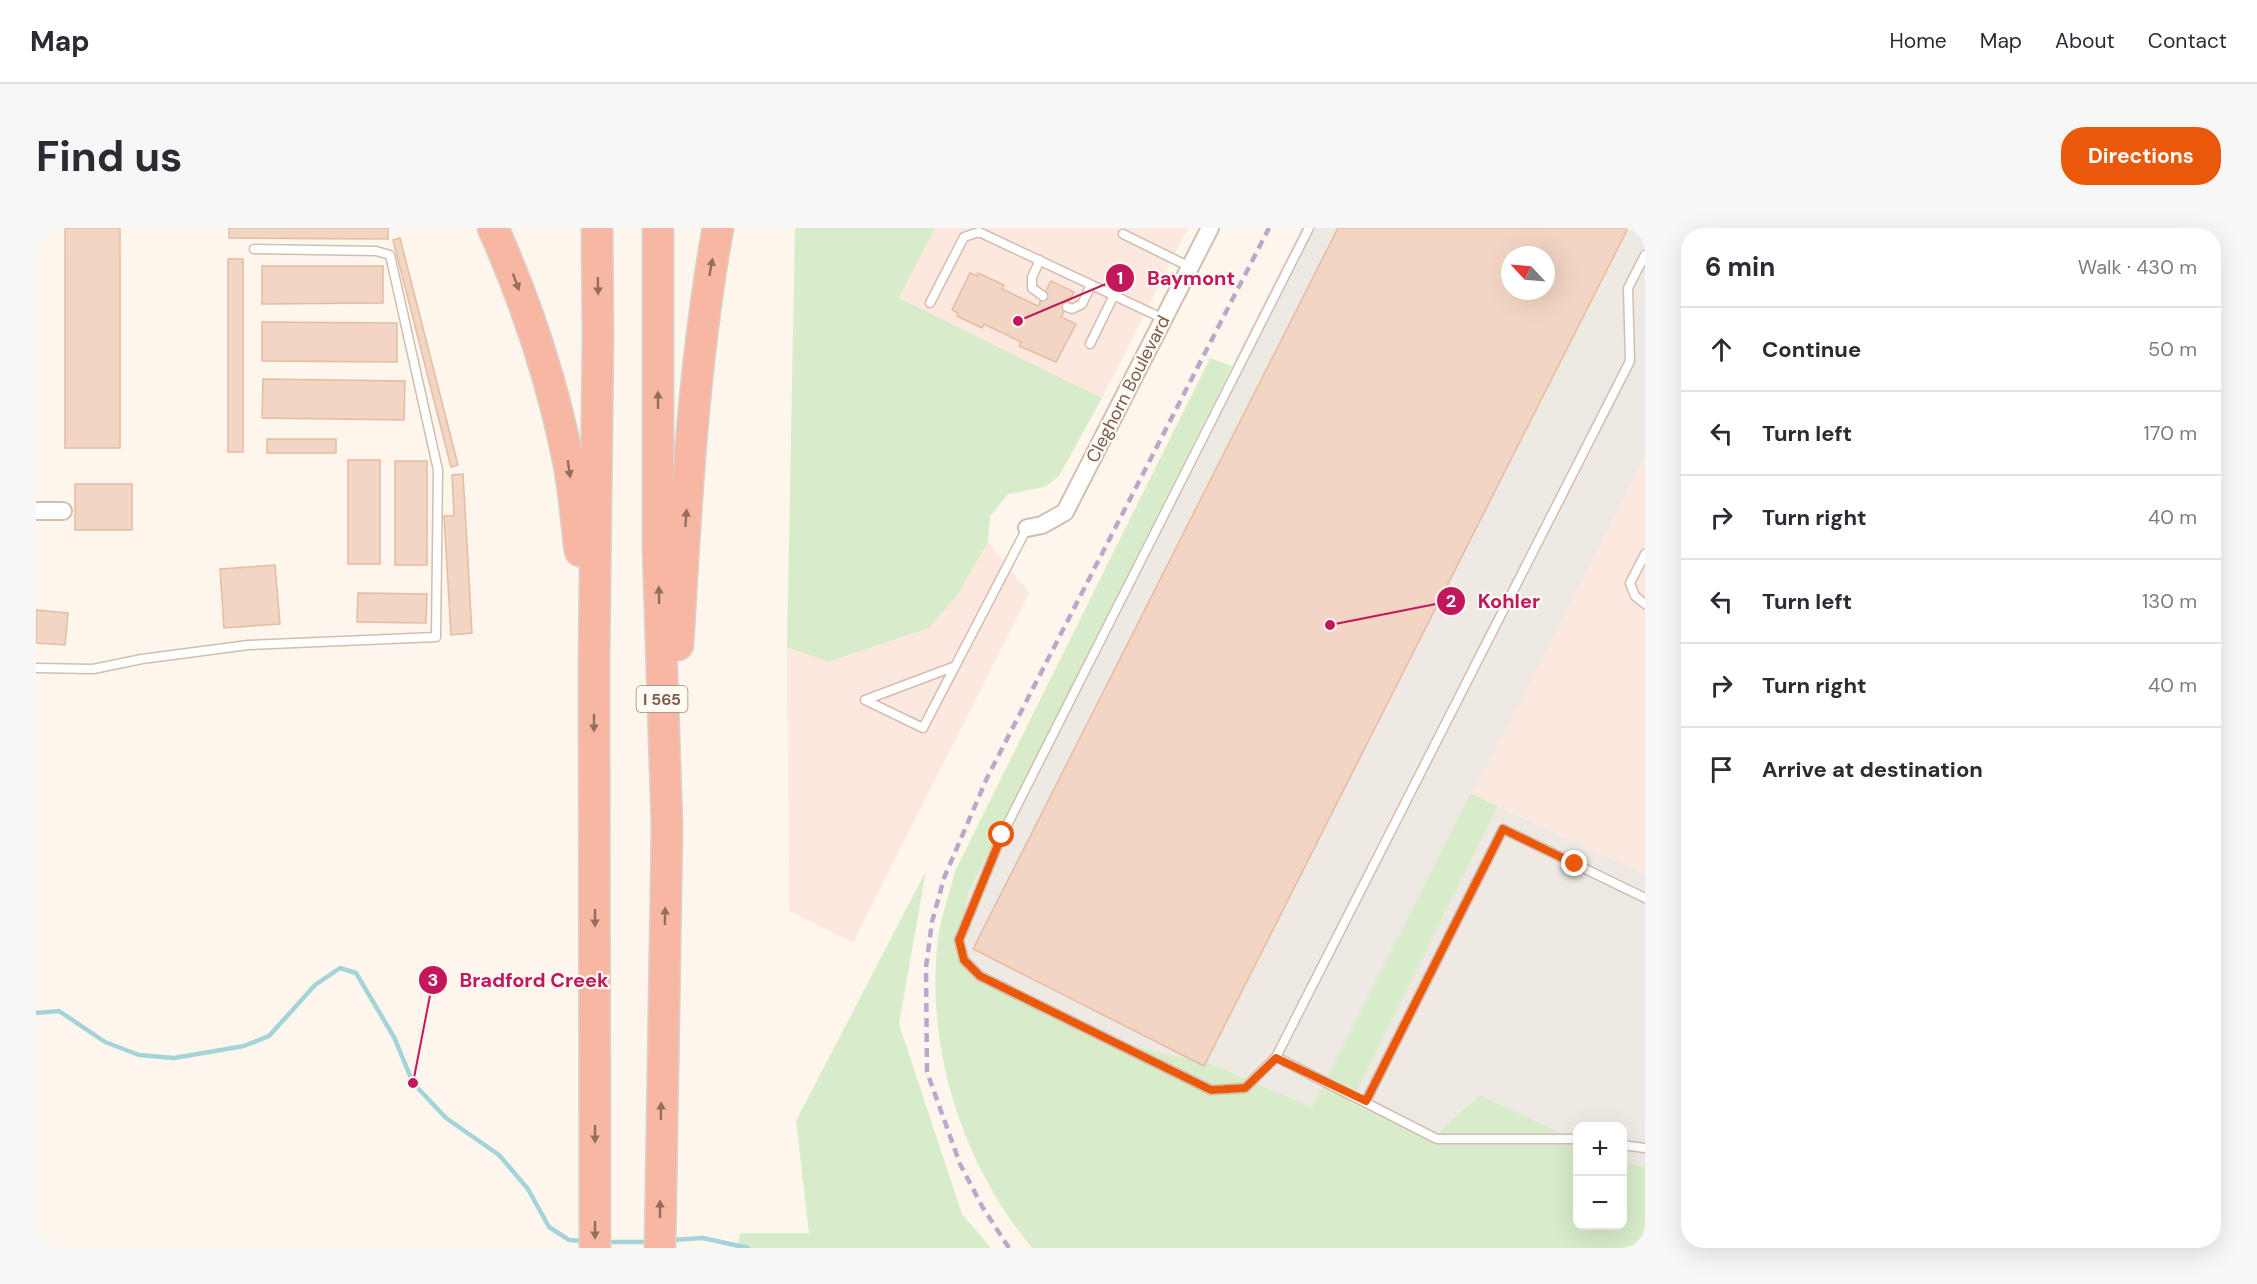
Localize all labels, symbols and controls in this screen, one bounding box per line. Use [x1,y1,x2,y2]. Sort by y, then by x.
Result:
text: Map [30,23,90,60]
text: Home [1889,27,1947,55]
text: Map [1980,27,2022,55]
text: About [2055,27,2115,55]
text: Contact [2148,27,2227,55]
button: Directions [2061,127,2221,185]
text: Find us [36,129,182,184]
north arrow [1501,246,1555,300]
text: 6 min [1705,250,1775,284]
text: Walk · 430 m [2078,254,2197,280]
one-way arrow [707,258,716,277]
callout: Baymont [1105,259,1247,297]
text: Baymont [1147,265,1235,291]
text: 1 [1117,266,1123,290]
one-way arrow [511,273,521,291]
one-way arrow [593,277,602,296]
street label: Cleghorn Boulevard [1081,311,1175,467]
icon: ahead [1705,333,1738,366]
text: Continue [1762,335,1861,364]
text: 50 m [2148,336,2197,362]
one-way arrow [653,391,663,410]
icon: left [1705,417,1738,450]
text: Turn left [1762,419,1852,448]
text: 170 m [2144,420,2197,446]
one-way arrow [565,460,574,479]
icon: right [1705,501,1738,534]
text: Turn right [1762,503,1867,532]
text: 40 m [2148,504,2197,530]
one-way arrow [681,509,691,528]
callout: Kohler [1436,582,1552,620]
icon: left [1705,585,1738,618]
one-way arrow [654,586,664,605]
text: Turn left [1762,587,1852,616]
text: Kohler [1478,588,1540,614]
text: 130 m [2142,588,2197,614]
text: 2 [1446,589,1456,613]
icon: right [1705,669,1738,702]
text: Turn right [1762,671,1867,700]
text: 40 m [2148,672,2197,698]
road number: I 565 [636,686,688,712]
one-way arrow [589,713,599,732]
icon: arrive [1705,753,1738,786]
text: Arrive at destination [1762,755,1983,784]
route start [988,821,1014,847]
route end [1561,850,1587,876]
one-way arrow [660,907,670,926]
one-way arrow [590,908,599,927]
callout: Bradford Creek [418,961,621,999]
text: Bradford Creek [459,967,609,993]
text: 3 [428,968,438,992]
one-way arrow [656,1102,665,1121]
map controls [1573,1122,1627,1230]
button: + [1573,1122,1627,1176]
one-way arrow [590,1124,600,1143]
button: − [1573,1176,1627,1230]
one-way arrow [655,1199,665,1218]
one-way arrow [590,1221,600,1240]

